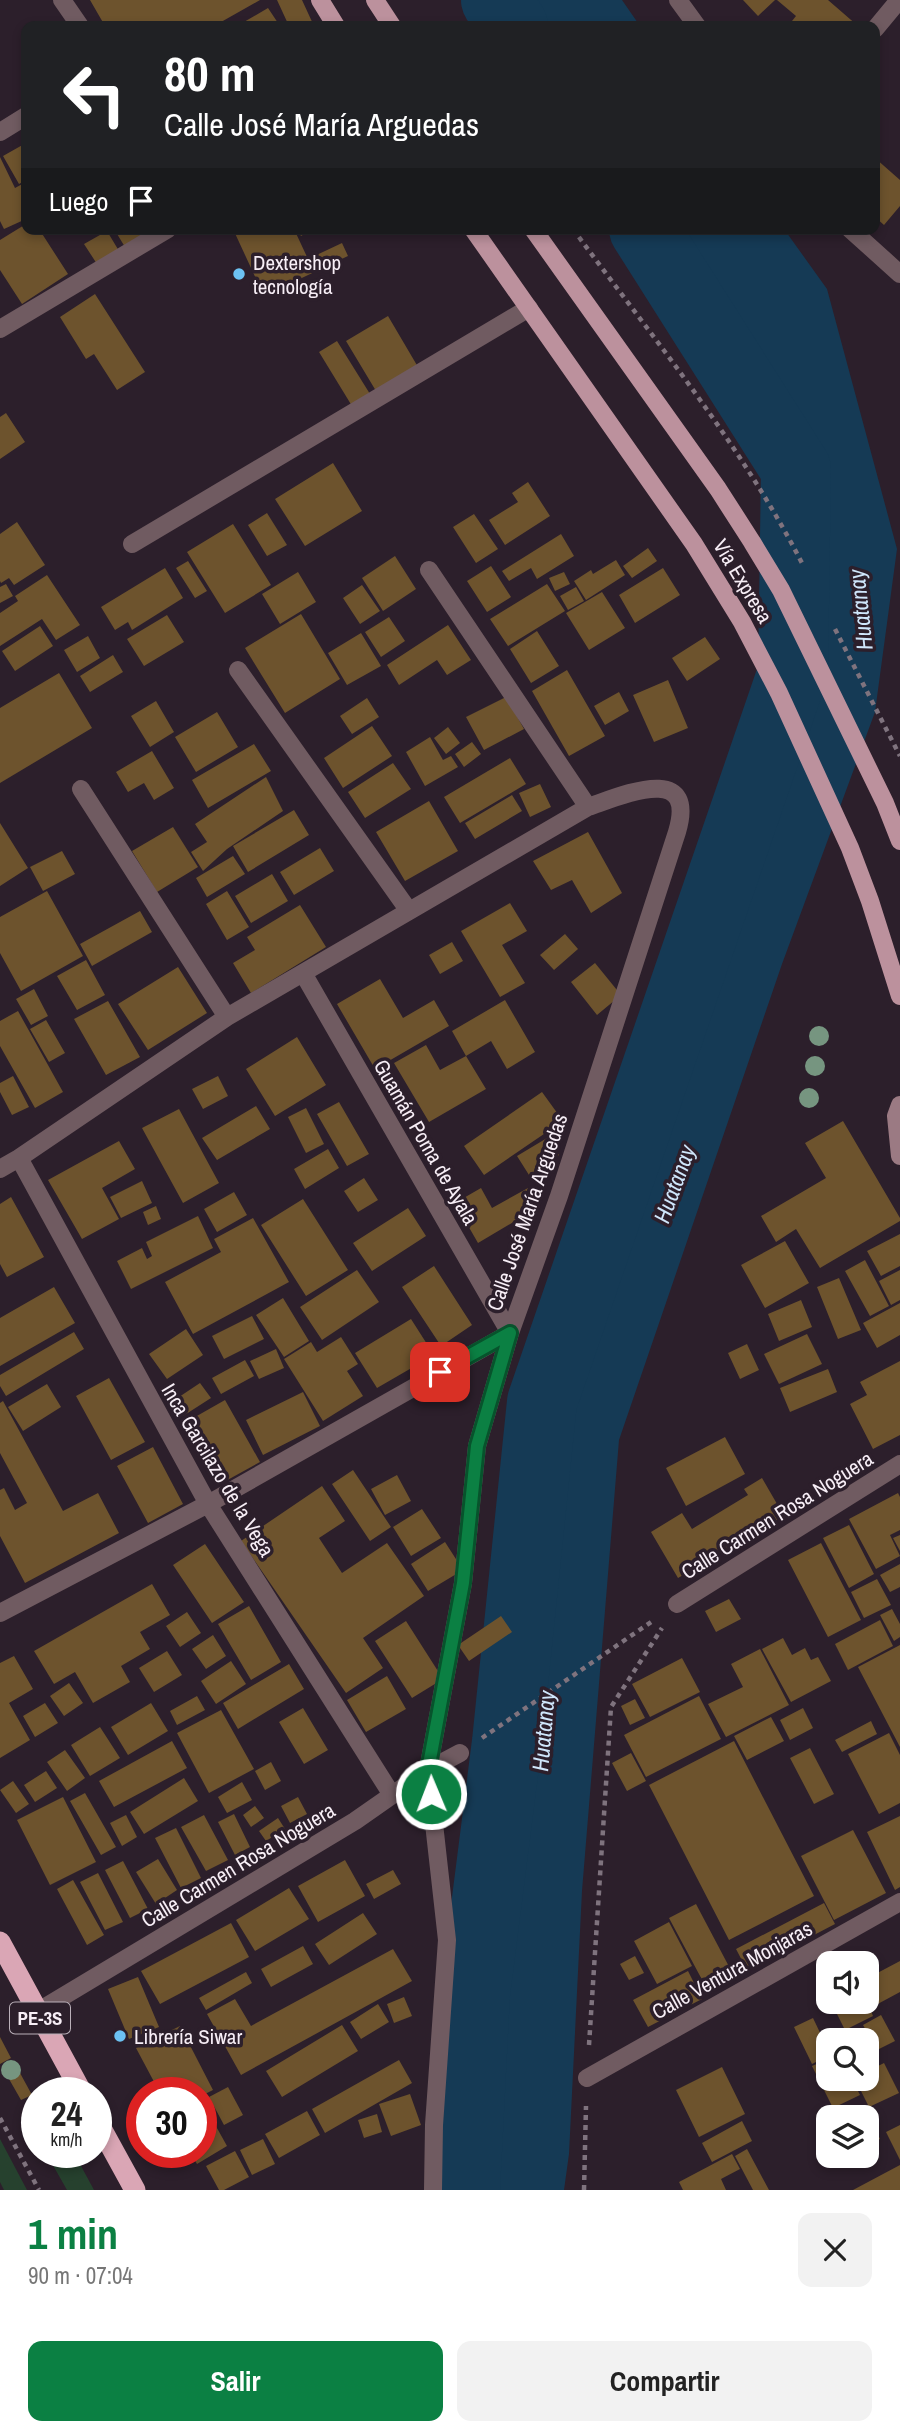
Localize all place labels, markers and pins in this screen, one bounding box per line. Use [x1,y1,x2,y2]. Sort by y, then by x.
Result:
place label: Dextershop tecnología [253,248,341,301]
marker: Dextershop tecnología [231,266,247,282]
pin [410,1342,470,1402]
place label: Librería Siwar [134,2022,242,2051]
marker: Librería Siwar [112,2028,128,2044]

